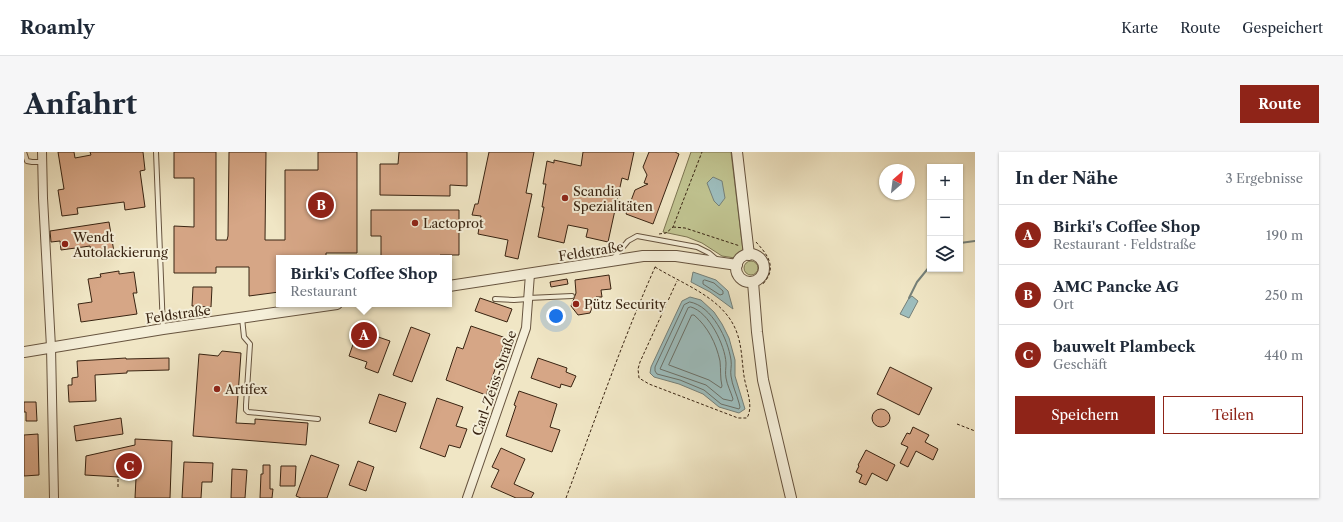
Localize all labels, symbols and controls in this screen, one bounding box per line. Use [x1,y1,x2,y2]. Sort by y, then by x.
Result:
text: Roamly [20,16,95,39]
text: Karte [1121,19,1158,37]
text: Route [1180,19,1220,37]
text: Gespeichert [1242,19,1323,37]
button: Route [1240,85,1319,123]
text: Anfahrt [24,87,137,121]
north arrow [879,164,915,200]
map controls [927,164,963,272]
button: + [927,164,963,200]
text: In der Nähe [1015,168,1118,188]
text: 3 Ergebnisse [1225,170,1303,186]
place label: Scandia Spezialitäten [573,183,653,214]
pin: B [308,190,334,220]
marker: Scandia Spezialitäten [560,193,570,203]
button: − [927,200,963,236]
place label: Lactoprot [423,215,484,231]
text: Birki's Coffee Shop [1053,217,1200,236]
marker: Lactoprot [410,218,420,228]
text: A [1023,227,1033,243]
text: 190 m [1266,227,1303,243]
place label: Wendt Autolackierung [72,229,168,260]
button: layers [927,236,963,272]
text: Restaurant · Feldstraße [1053,236,1196,252]
street label: Feldstraße [557,238,625,264]
marker: Wendt Autolackierung [60,239,70,249]
popup [276,255,452,307]
text: Birki's Coffee Shop [290,264,438,283]
text: AMC Pancke AG [1053,277,1179,296]
text: Restaurant [290,283,357,299]
text: B [1023,287,1033,303]
text: 250 m [1265,287,1303,303]
place label: Pütz Security [584,296,667,312]
text: Ort [1053,296,1074,312]
marker: Pütz Security [571,299,581,309]
street label: Feldstraße [144,302,212,326]
your location [546,306,566,326]
pin: A [351,320,377,350]
street label: Carl-Zeiss-Straße [468,328,520,438]
text: bauwelt Plambeck [1053,337,1195,356]
text: C [1023,347,1033,363]
text: 440 m [1264,347,1303,363]
text: Geschäft [1053,356,1107,372]
place label: Artifex [224,381,268,397]
marker: Artifex [212,384,222,394]
button: Speichern [1015,396,1155,434]
button: Teilen [1163,396,1303,434]
pin: C [116,451,142,481]

